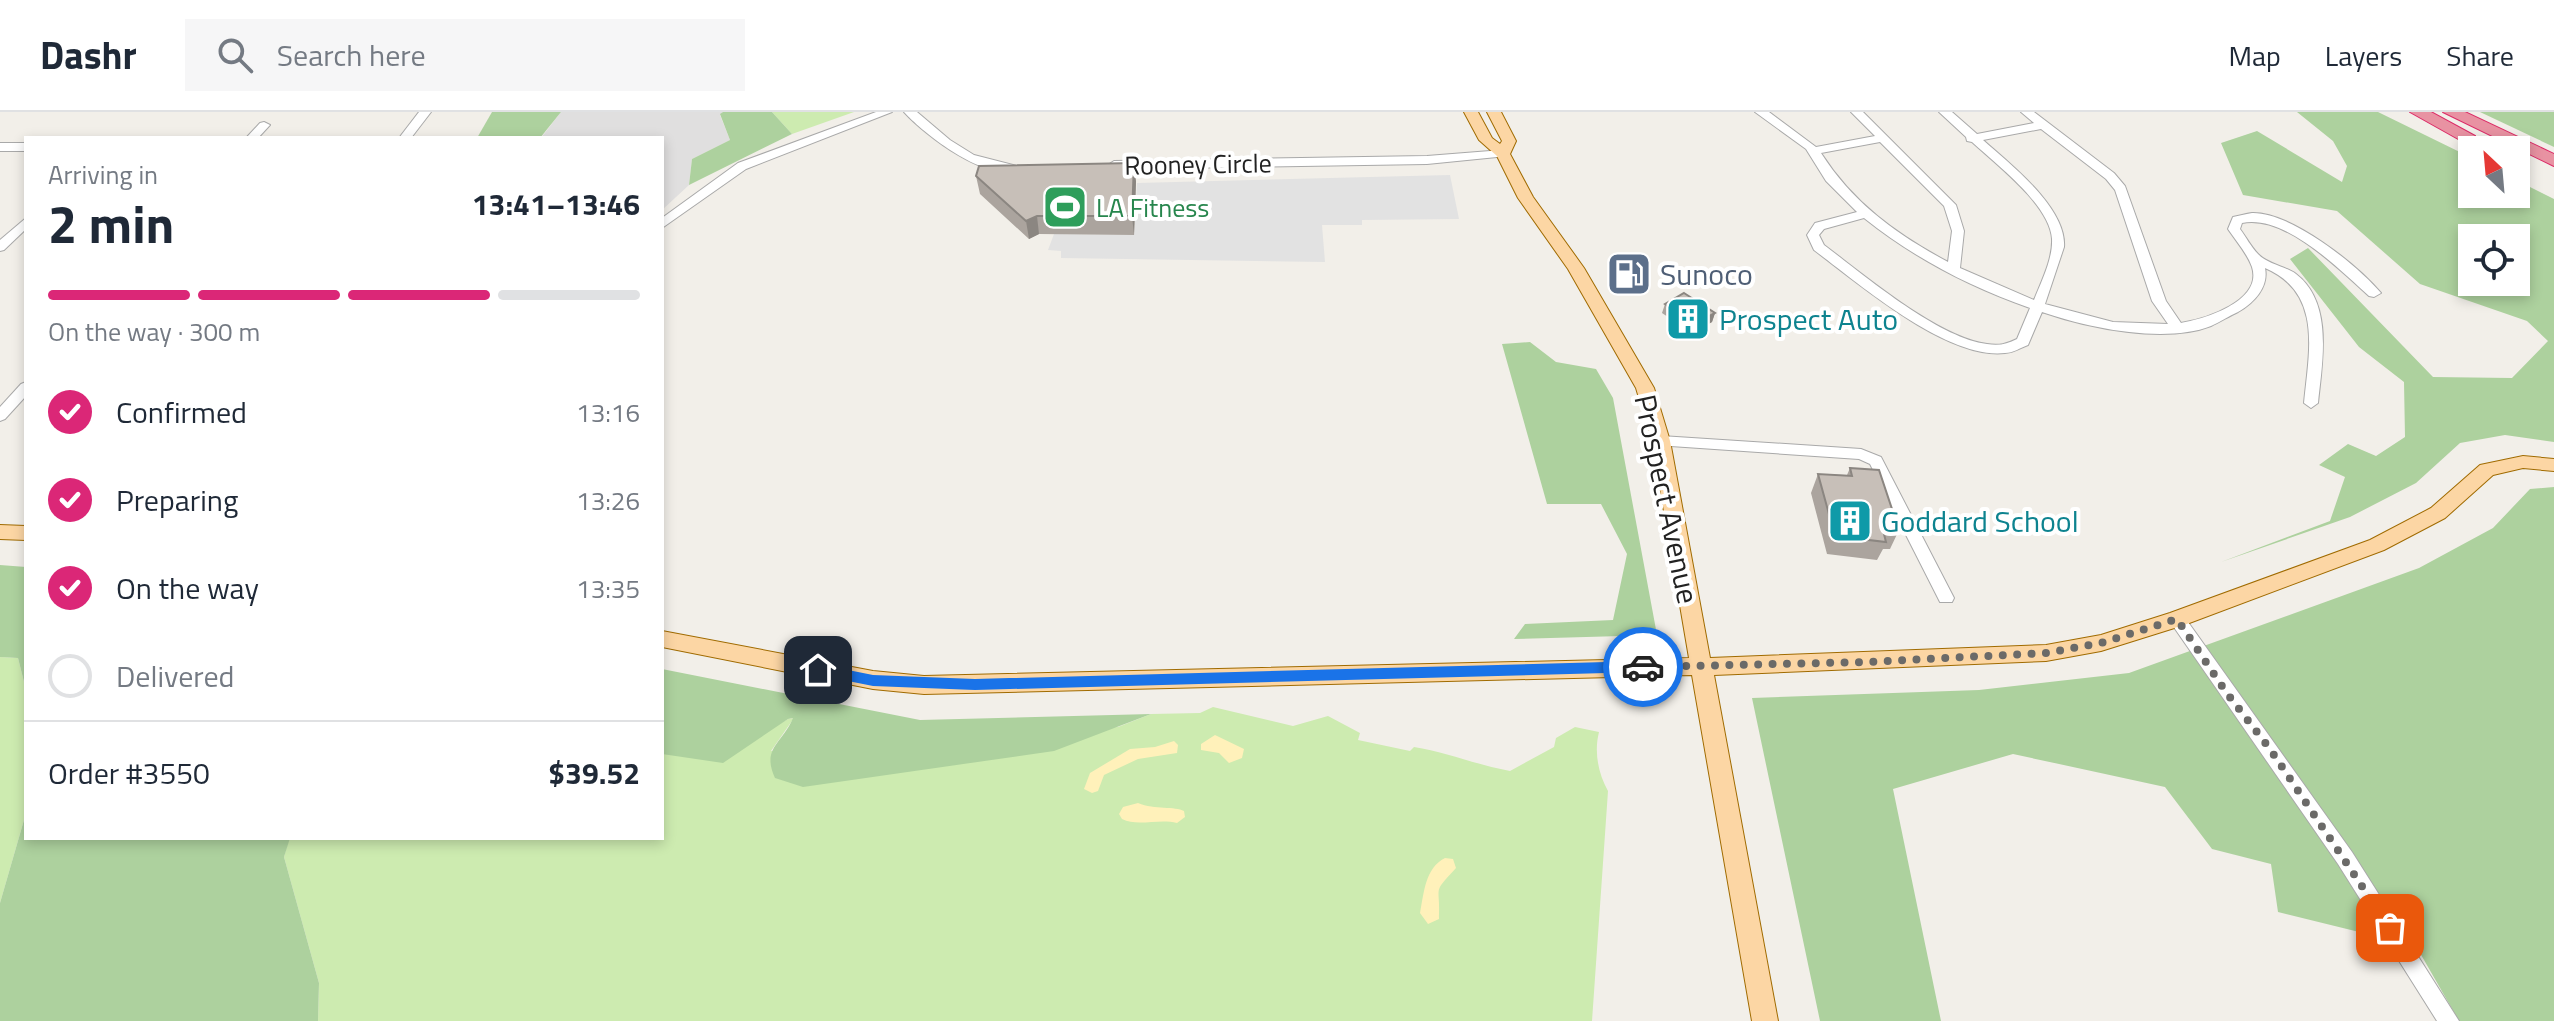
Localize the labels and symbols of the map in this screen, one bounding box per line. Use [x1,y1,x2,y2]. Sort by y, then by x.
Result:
north arrow [2458,136,2530,208]
street label: Rooney Circle [1124,143,1272,185]
sports icon: LA Fitness [1041,183,1089,231]
place label: LA Fitness [1096,188,1209,227]
fuel station icon: Sunoco [1605,250,1653,298]
place label: Sunoco [1660,251,1753,297]
building icon: Prospect Auto [1664,295,1712,343]
place label: Prospect Auto [1719,296,1898,342]
street label: Prospect Avenue [1622,390,1712,608]
building icon: Goddard School [1826,497,1874,545]
place label: Goddard School [1881,498,2079,544]
courier [1603,627,1683,707]
pin [784,636,852,704]
pin [2356,894,2424,962]

